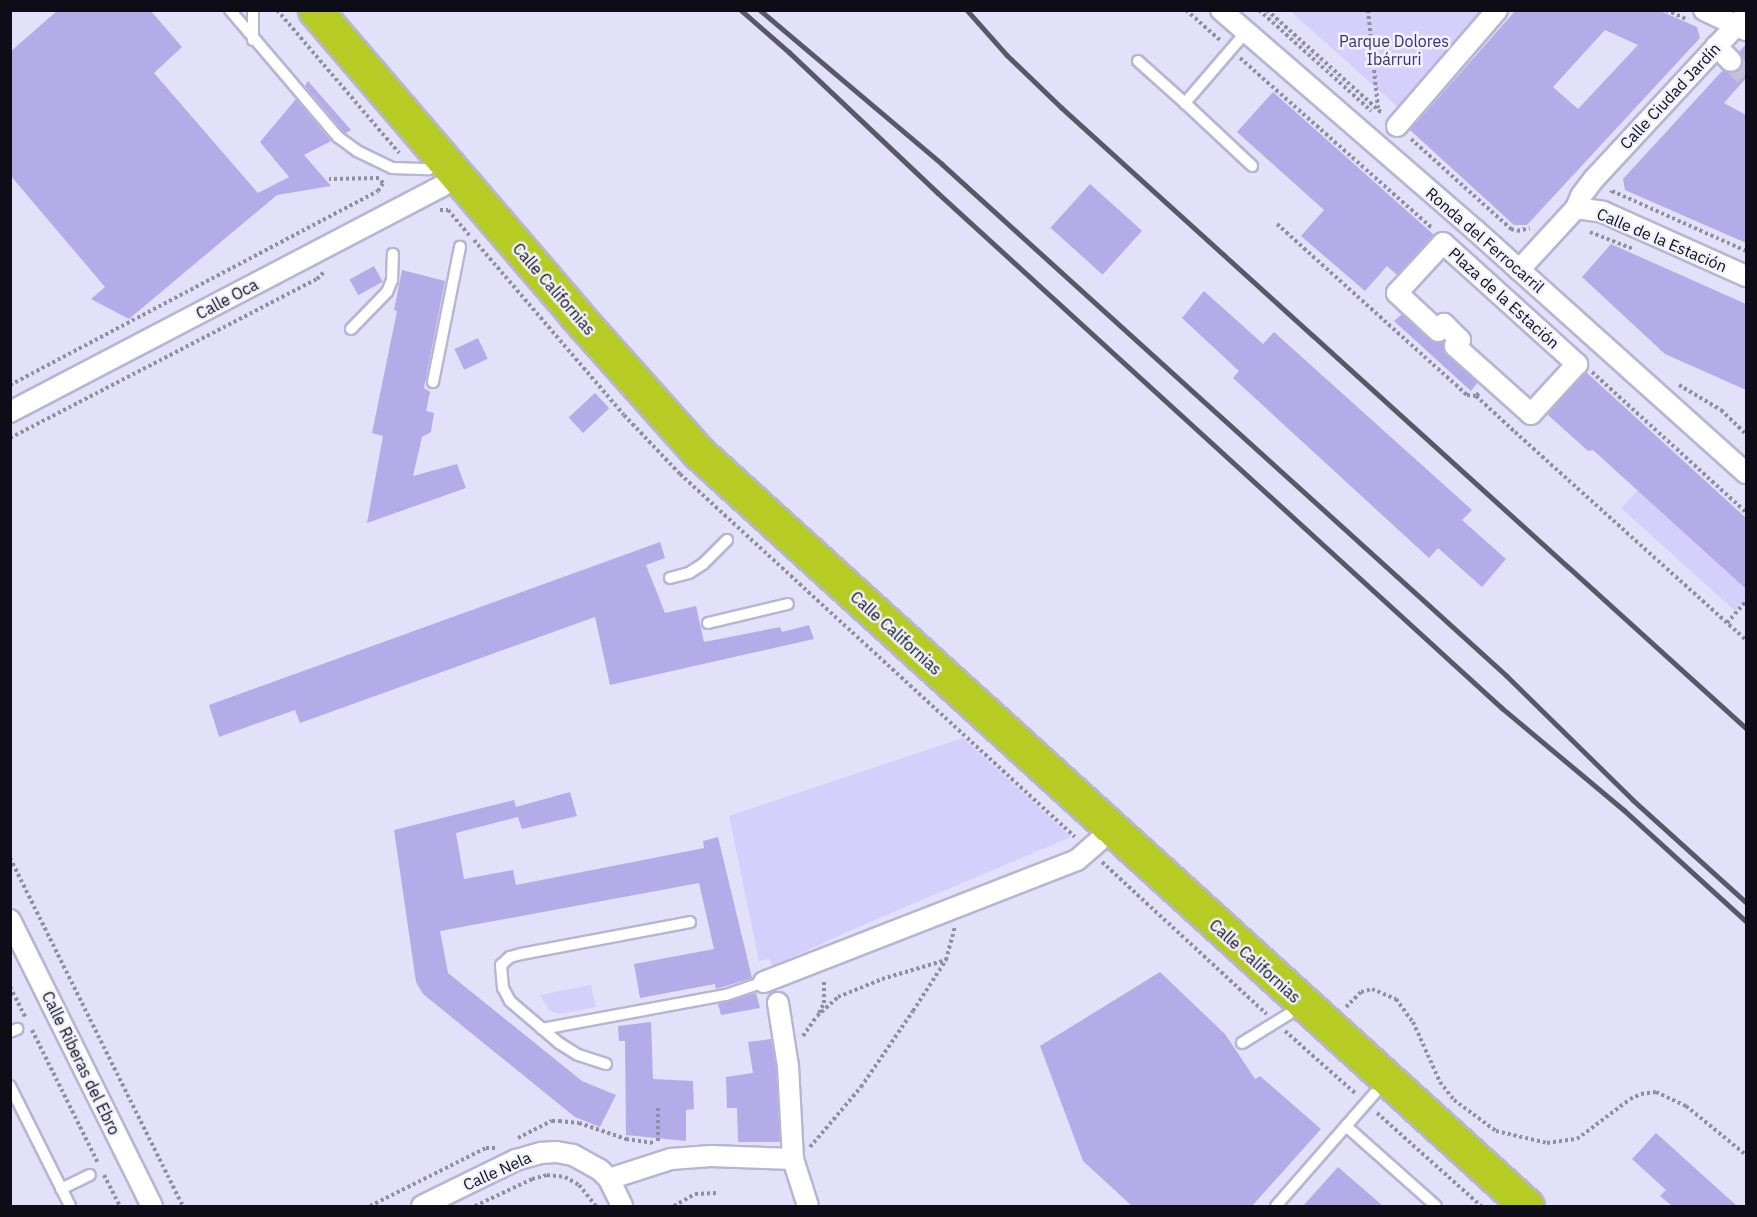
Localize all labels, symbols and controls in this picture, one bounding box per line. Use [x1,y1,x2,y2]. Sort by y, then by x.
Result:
park label: Parque Dolores Ibárruri [1339,31,1449,69]
street label: Calle Ciudad Jardín [1616,39,1724,153]
street label: Ronda del Ferrocarril [1422,183,1548,297]
street label: Calle de la Estación [1594,204,1730,276]
street label: Calle Californias [509,239,599,339]
street label: Plaza de la Estación [1445,243,1563,353]
street label: Calle Oca [193,275,261,323]
street label: Calle Californias [847,587,945,679]
street label: Calle Californias [1206,915,1304,1007]
street label: Calle Riberas del Ebro [38,988,124,1138]
street label: Calle Nela [460,1147,534,1195]

